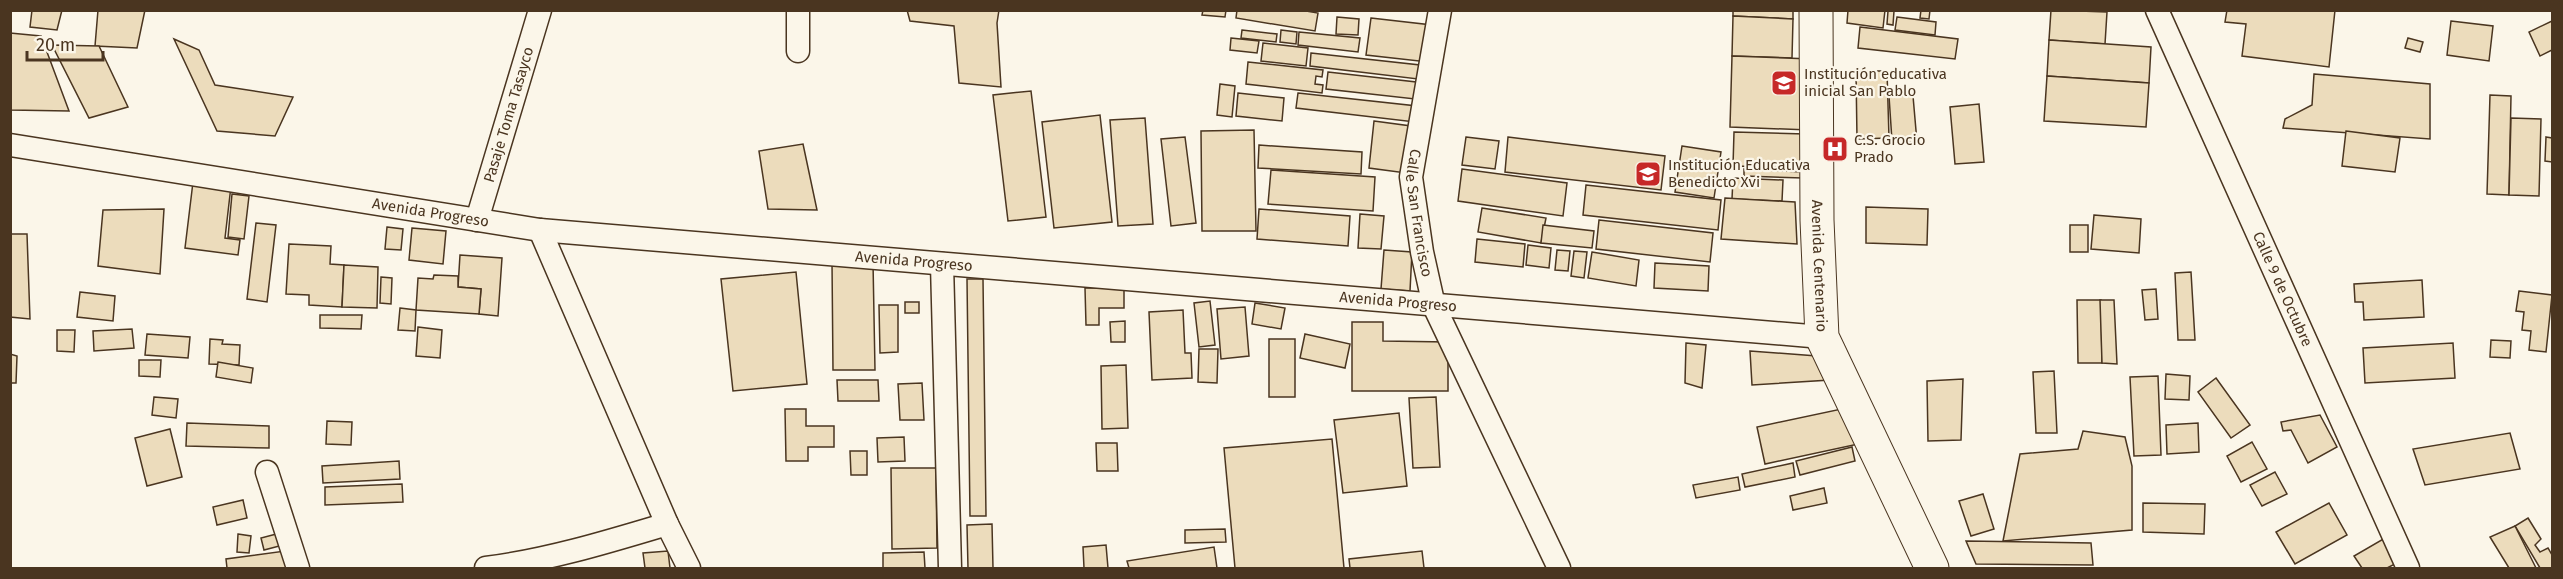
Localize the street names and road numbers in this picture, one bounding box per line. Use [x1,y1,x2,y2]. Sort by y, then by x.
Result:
street label: Pasaje Toma Tasayco [480,45,537,185]
street label: Calle San Francisco [1402,148,1436,279]
street label: Avenida Progreso [371,194,490,231]
street label: Avenida Centenario [1808,200,1831,333]
street label: Calle 9 de Octubre [2249,229,2316,349]
street label: Avenida Progreso [854,247,973,275]
street label: Avenida Progreso [1339,288,1458,316]

